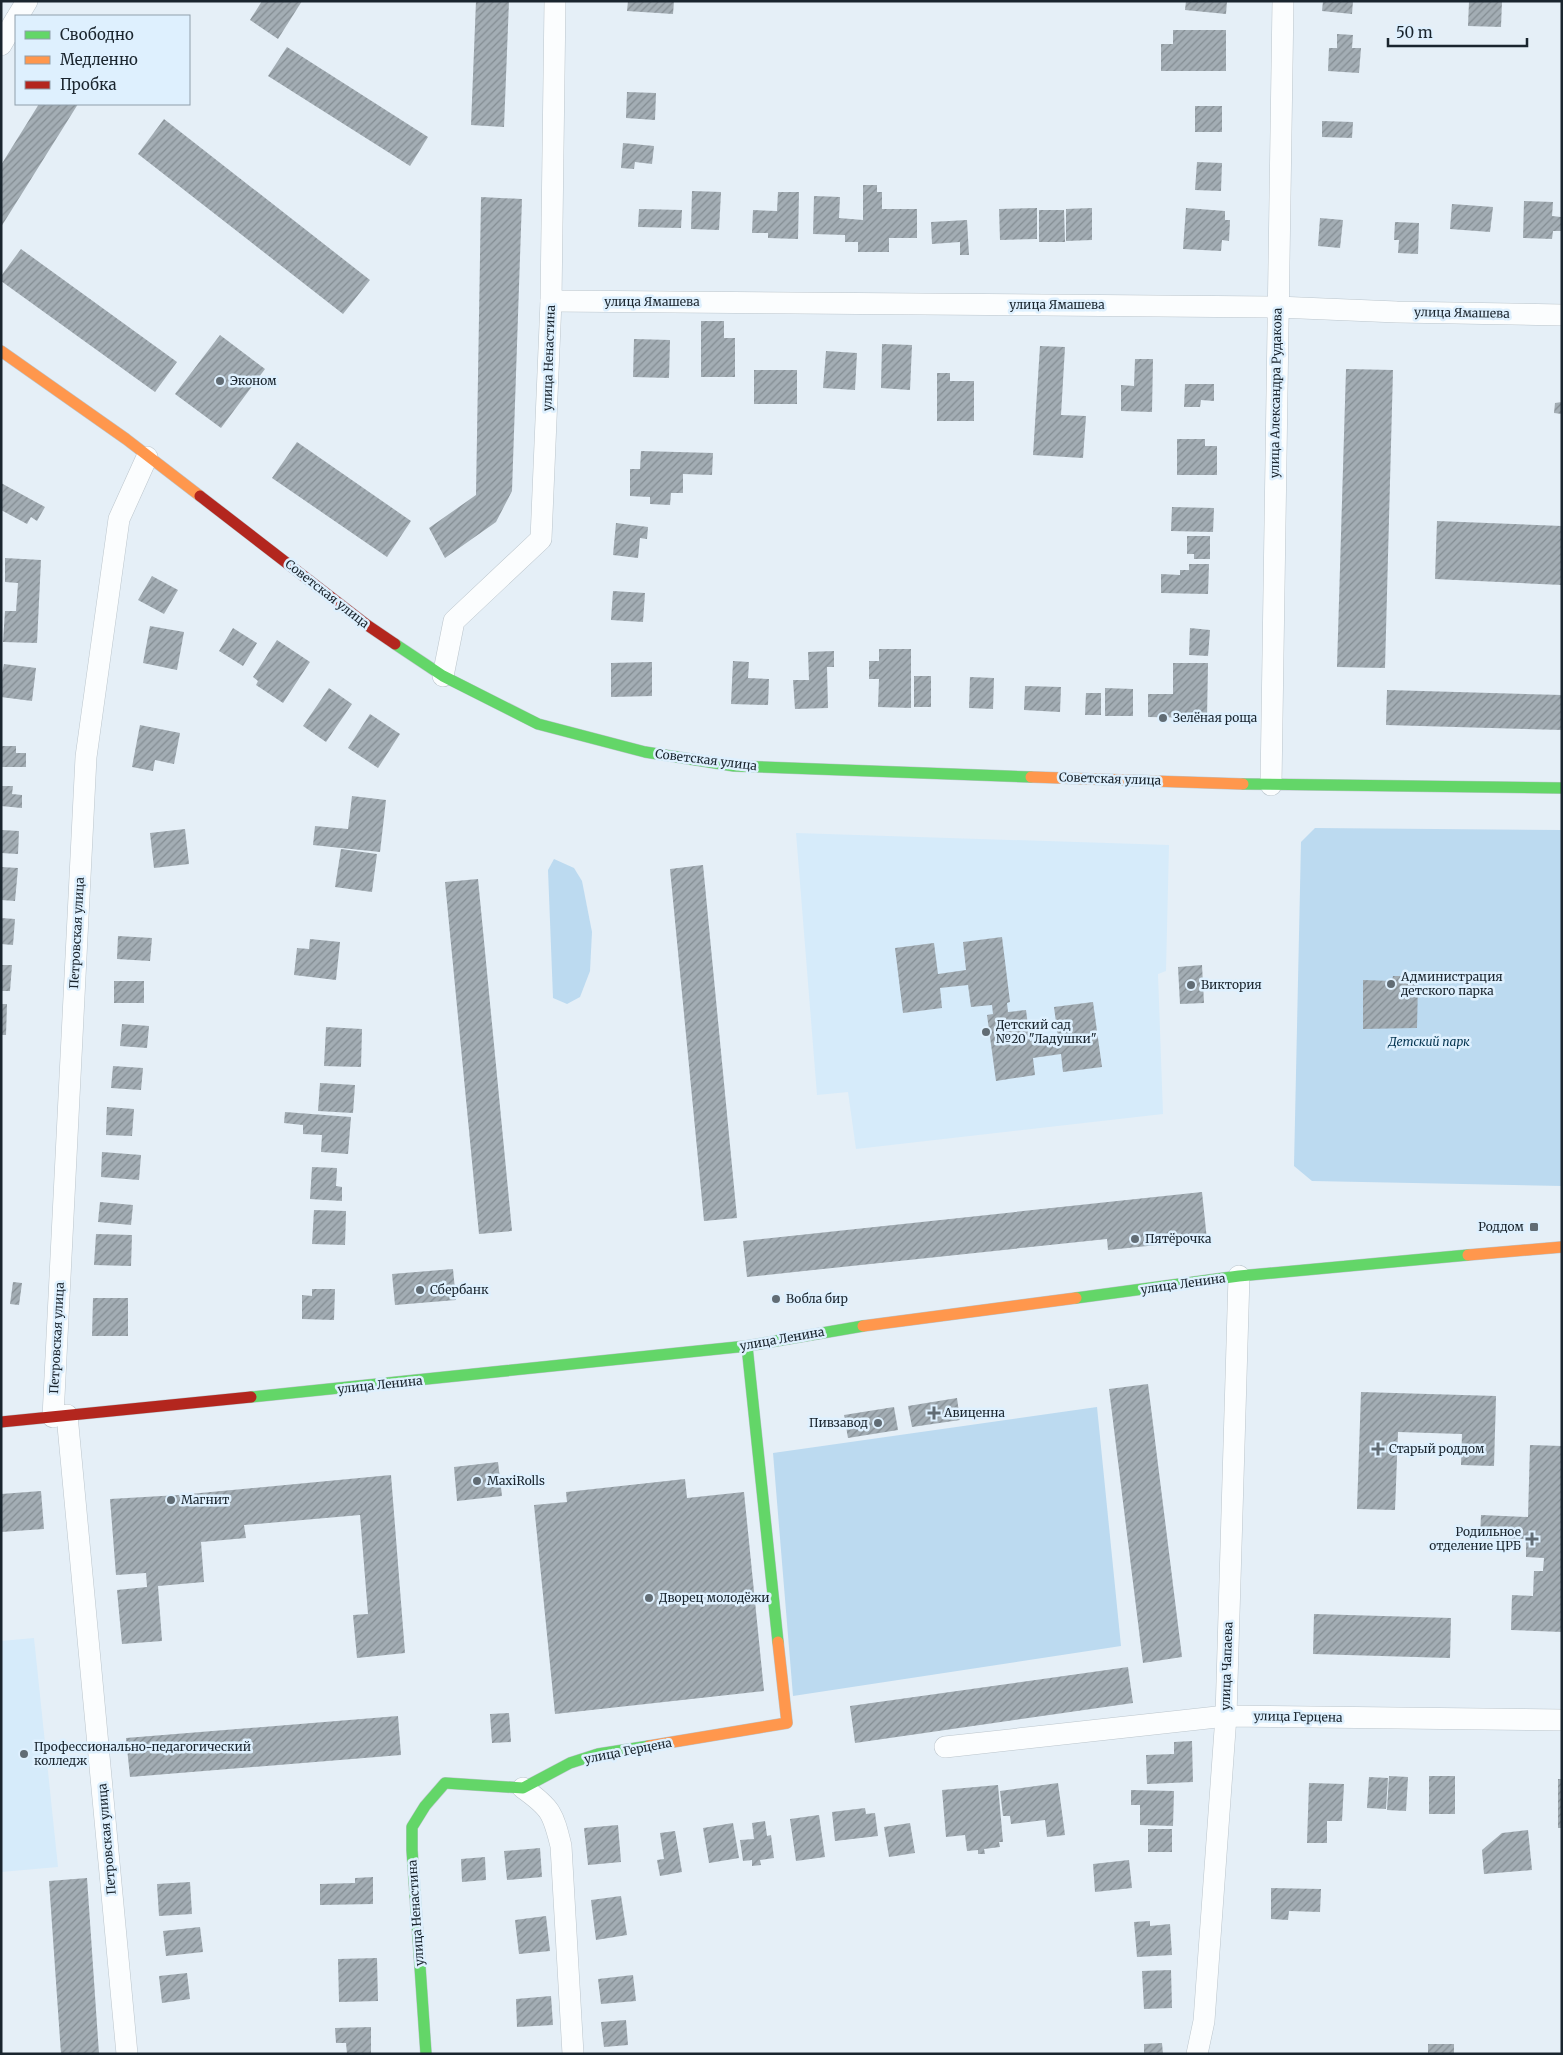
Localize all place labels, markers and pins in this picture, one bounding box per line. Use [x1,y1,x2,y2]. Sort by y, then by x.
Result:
place label: Эконом [230,373,277,388]
marker: Эконом [214,375,226,387]
place label: Зелёная роща [1173,710,1258,725]
marker: Зелёная роща [1157,712,1169,724]
place label: Администрация детского парка [1400,969,1503,998]
place label: Виктория [1201,977,1262,992]
marker: Администрация детского парка [1385,978,1397,990]
marker: Виктория [1185,979,1197,991]
place label: Детский сад №20 "Ладушки" [996,1017,1097,1046]
marker: Детский сад №20 "Ладушки" [980,1026,992,1038]
place label: Роддом [1478,1219,1524,1234]
marker: Роддом [1528,1221,1540,1233]
place label: Пятёрочка [1145,1231,1212,1246]
marker: Пятёрочка [1129,1233,1141,1245]
place label: Сбербанк [430,1282,489,1297]
marker: Сбербанк [414,1284,426,1296]
place label: Вобла бир [786,1291,848,1306]
marker: Вобла бир [770,1293,782,1305]
place label: Авиценна [943,1405,1005,1420]
marker: Авиценна [928,1407,940,1419]
place label: Пивзавод [809,1415,868,1430]
marker: Пивзавод [872,1417,884,1429]
place label: Старый роддом [1389,1441,1485,1456]
marker: Старый роддом [1371,1442,1385,1456]
place label: MaxiRolls [487,1473,545,1488]
marker: MaxiRolls [471,1475,483,1487]
place label: Магнит [181,1492,229,1507]
marker: Магнит [165,1494,177,1506]
place label: Родильное отделение ЦРБ [1429,1524,1521,1553]
marker: Родильное отделение ЦРБ [1525,1532,1539,1546]
place label: Дворец молодёжи [659,1590,770,1605]
marker: Дворец молодёжи [643,1592,655,1604]
place label: Профессионально-педагогический колледж [34,1739,251,1768]
marker: Профессионально-педагогический колледж [18,1748,30,1760]

